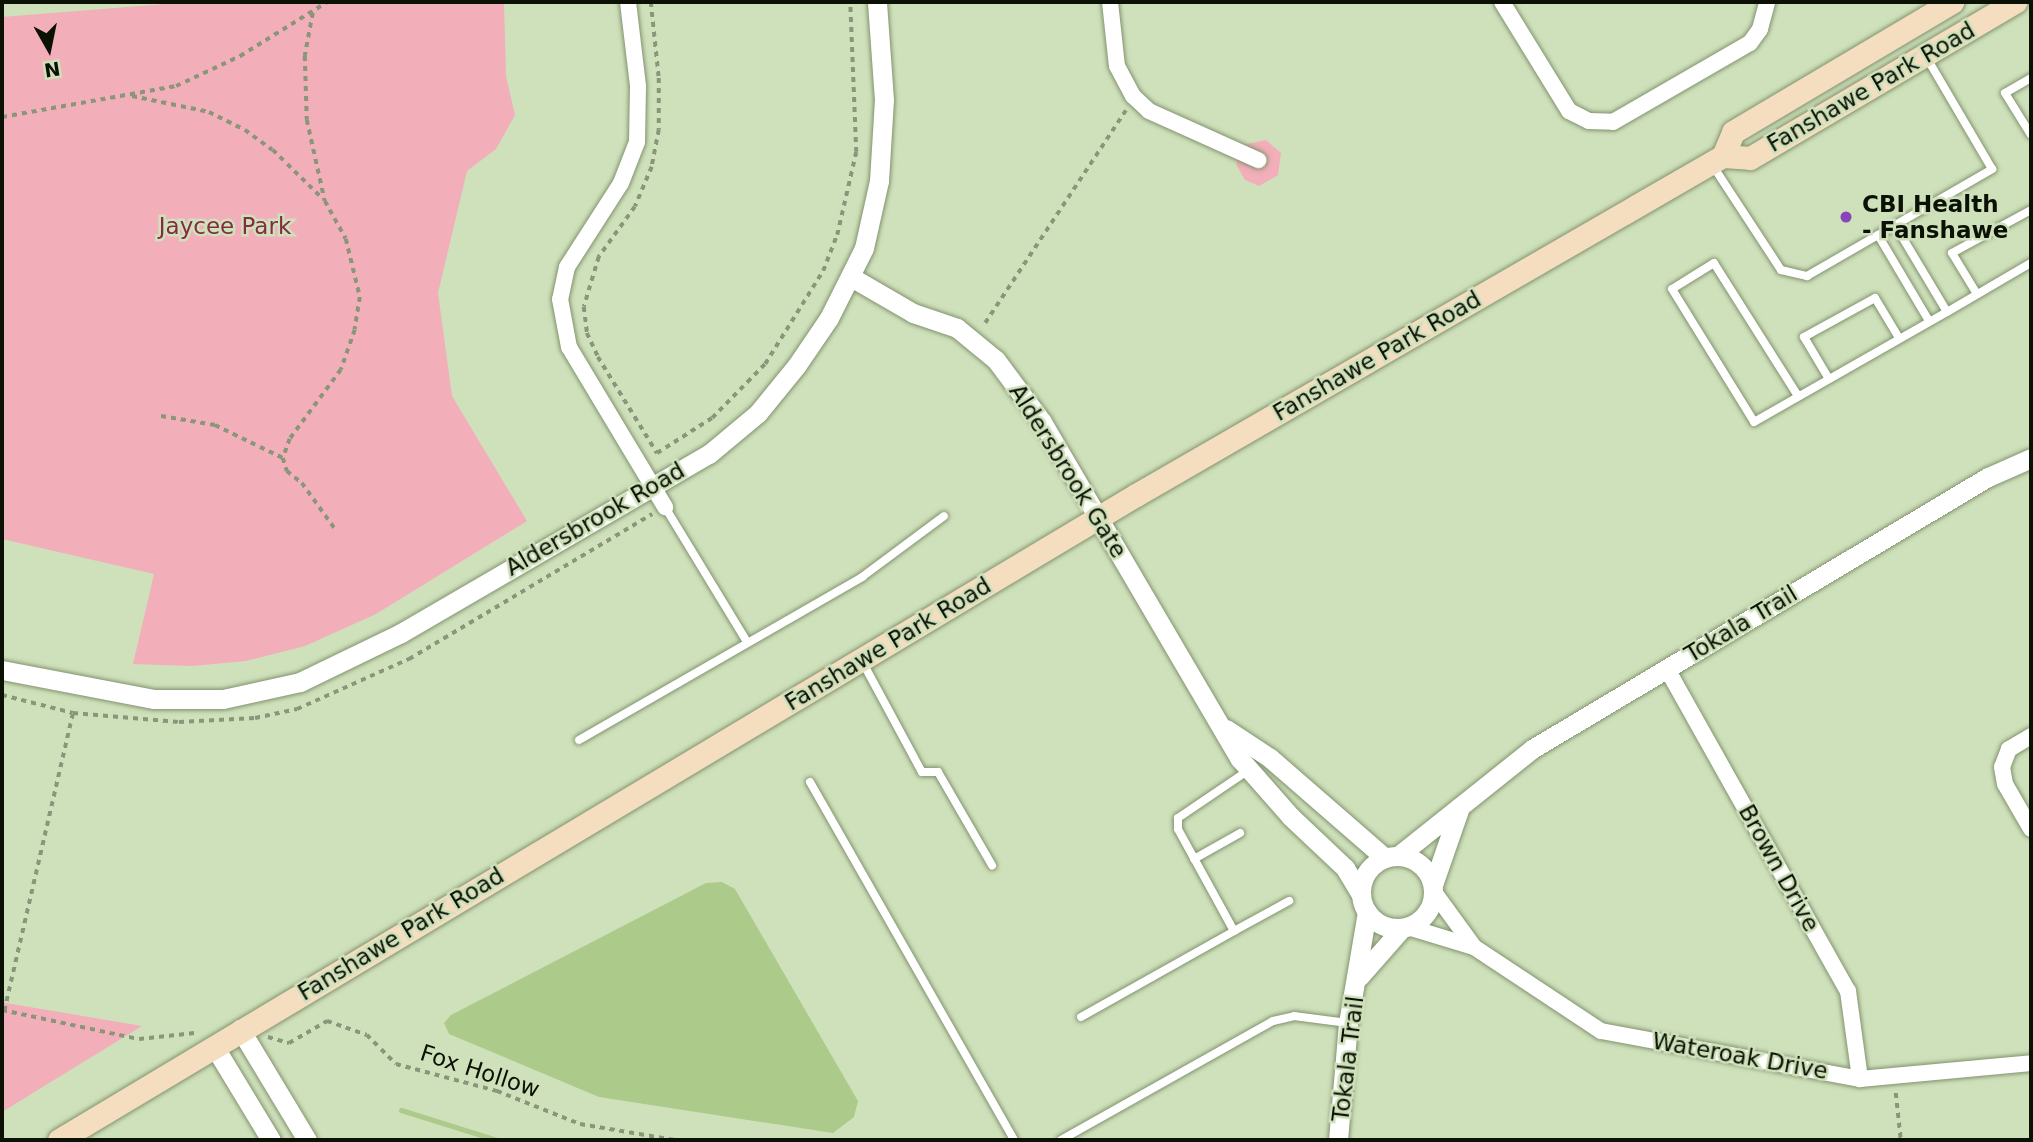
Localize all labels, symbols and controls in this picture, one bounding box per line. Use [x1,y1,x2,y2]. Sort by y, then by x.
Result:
north arrow [14,14,84,84]
street label: Fanshawe Park Road [1762,16,1980,158]
text: N [43,58,62,82]
place label: CBI Health - Fanshawe [1862,190,2008,244]
marker: CBI Health - Fanshawe [1836,207,1856,227]
park label: Jaycee Park [159,212,291,240]
street label: Fanshawe Park Road [1268,285,1486,427]
street label: Aldersbrook Gate [1003,379,1133,563]
street label: Aldersbrook Road [500,456,690,582]
street label: Fanshawe Park Road [780,572,996,716]
street label: Tokala Trail [1680,580,1802,668]
street label: Brown Drive [1733,800,1825,936]
street label: Fanshawe Park Road [293,862,509,1006]
street label: Tokala Trail [1327,995,1369,1123]
street label: Wateroak Drive [1650,1027,1830,1085]
street label: Fox Hollow [417,1039,543,1103]

